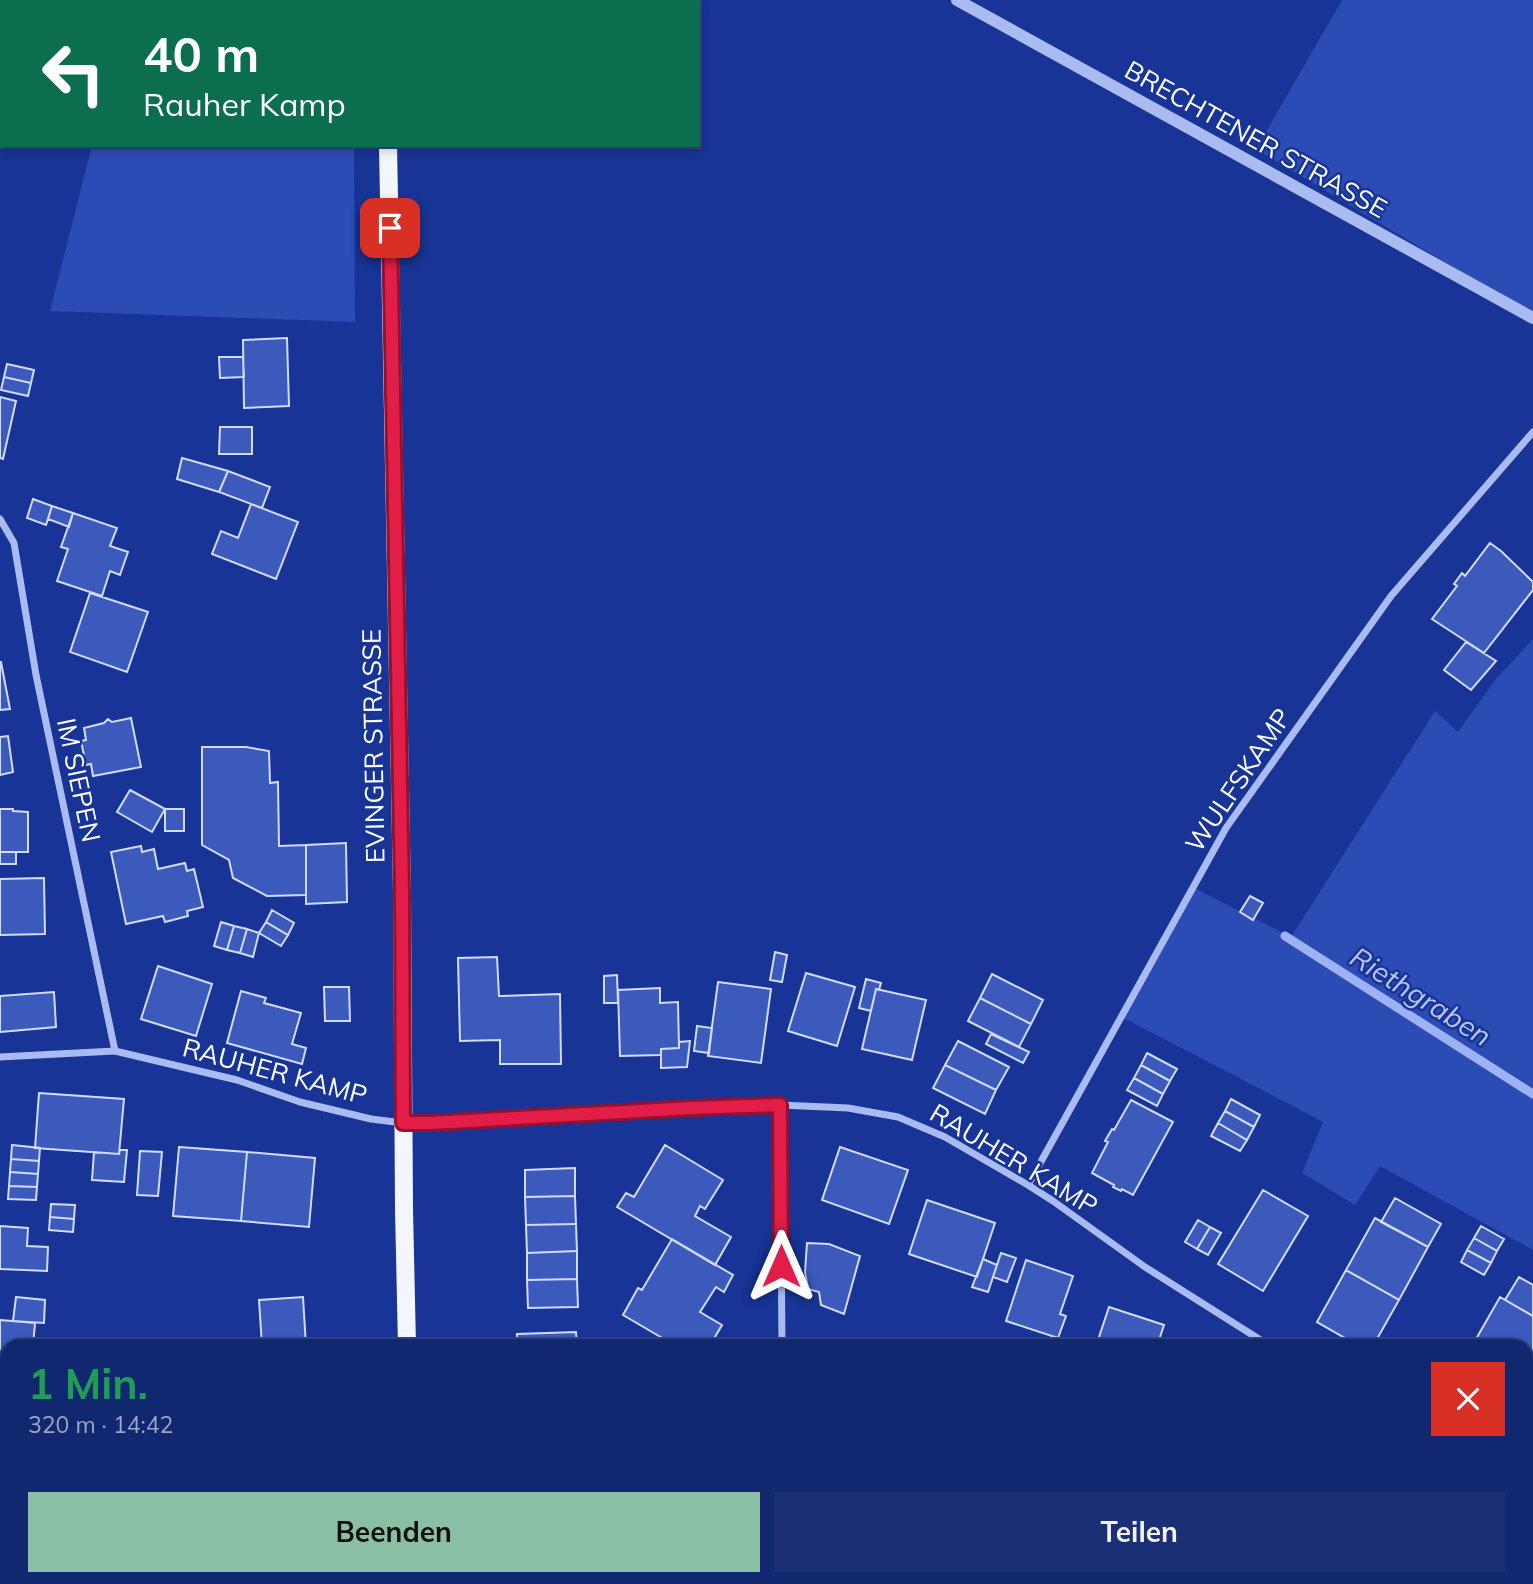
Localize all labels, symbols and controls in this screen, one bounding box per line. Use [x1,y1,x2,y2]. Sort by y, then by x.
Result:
text: 40 m [143,23,259,84]
icon: left [28,28,119,119]
street label: BRECHTENER STRASSE [1119,53,1393,225]
text: Rauher Kamp [143,84,346,124]
pin [360,198,420,258]
icon: arrive [371,209,409,247]
street label: EVINGER STRASSE [354,629,392,863]
street label: WULFSKAMP [1178,702,1298,858]
street label: IM SIEPEN [50,715,108,845]
water label: Riethgraben [1344,939,1498,1053]
street label: RAUHER KAMP [179,1031,371,1111]
street label: RAUHER KAMP [924,1096,1104,1222]
position arrow [744,1229,818,1303]
text: 1 Min. [28,1357,148,1410]
button: close [1431,1362,1505,1436]
text: 320 m · 14:42 [28,1410,173,1439]
button: Beenden [28,1492,760,1572]
button: Teilen [774,1492,1505,1572]

